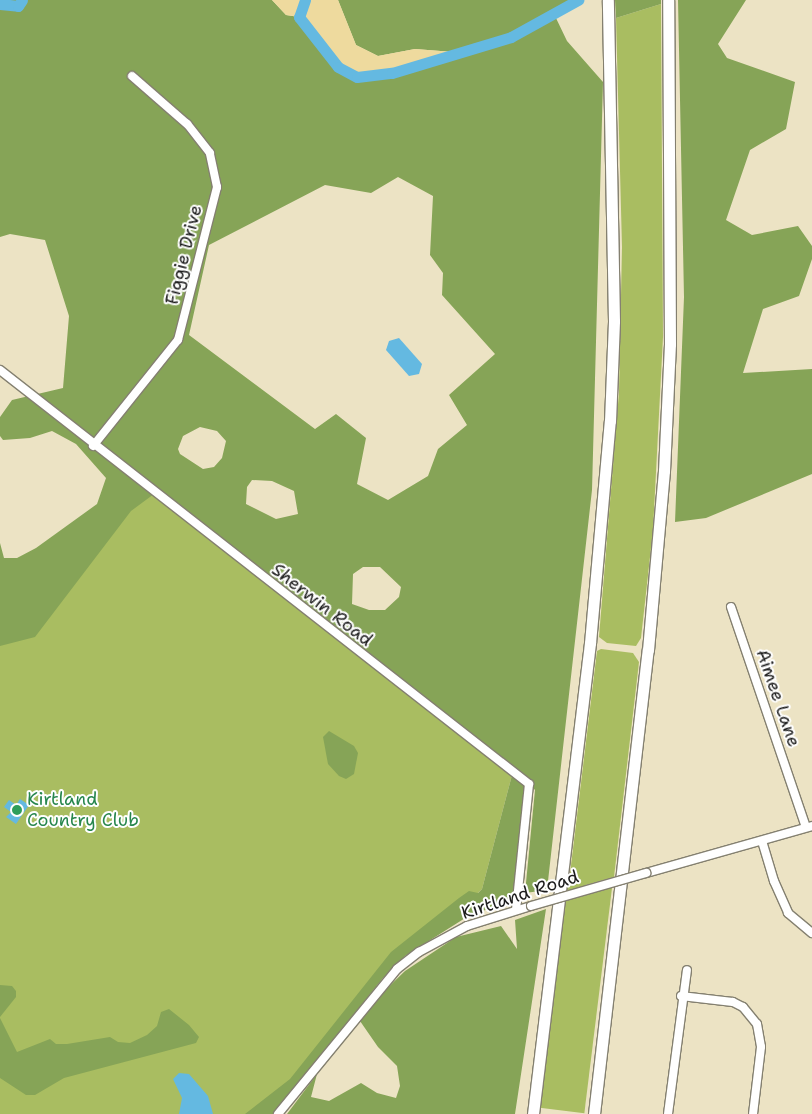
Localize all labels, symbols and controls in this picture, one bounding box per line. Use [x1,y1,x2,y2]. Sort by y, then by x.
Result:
street label: Figgie Drive [161,203,207,307]
street label: Sherwin Road [267,559,377,651]
street label: Aimee Lane [751,646,805,750]
place label: Kirtland Country Club [27,789,139,832]
marker: Kirtland Country Club [11,804,23,816]
street label: Kirtland Road [459,866,581,924]

